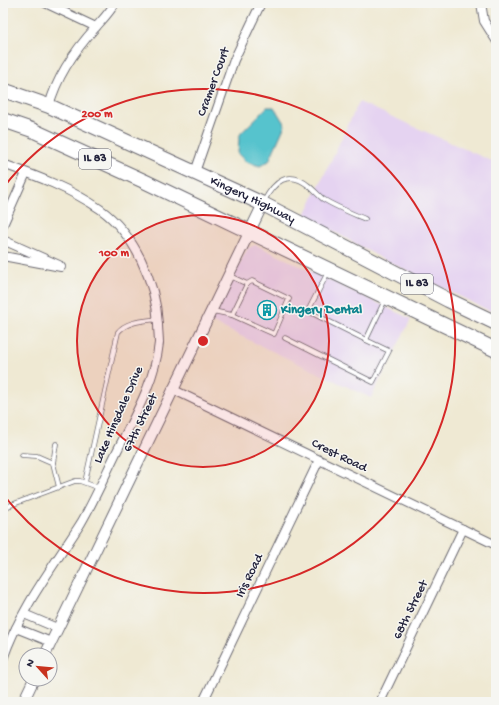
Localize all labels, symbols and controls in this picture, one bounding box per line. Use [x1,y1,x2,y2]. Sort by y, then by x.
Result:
street label: Cramer Court [195,44,234,119]
text: 200 m [82,108,113,122]
road number: IL 83 [79,149,111,169]
street label: Kingery Highway [208,173,298,227]
text: 100 m [98,247,129,261]
road number: IL 83 [401,274,433,294]
building icon: Kingery Dental [256,299,278,321]
place label: Kingery Dental [280,303,362,318]
centre of rings [196,334,210,348]
street label: Lake Hinsdale Drive [91,364,147,466]
street label: 67th Street [120,390,162,455]
street label: Crest Road [309,436,370,476]
street label: Iris Road [233,550,268,600]
street label: 68th Street [390,577,432,642]
north arrow [18,647,58,687]
text: N [24,657,38,669]

